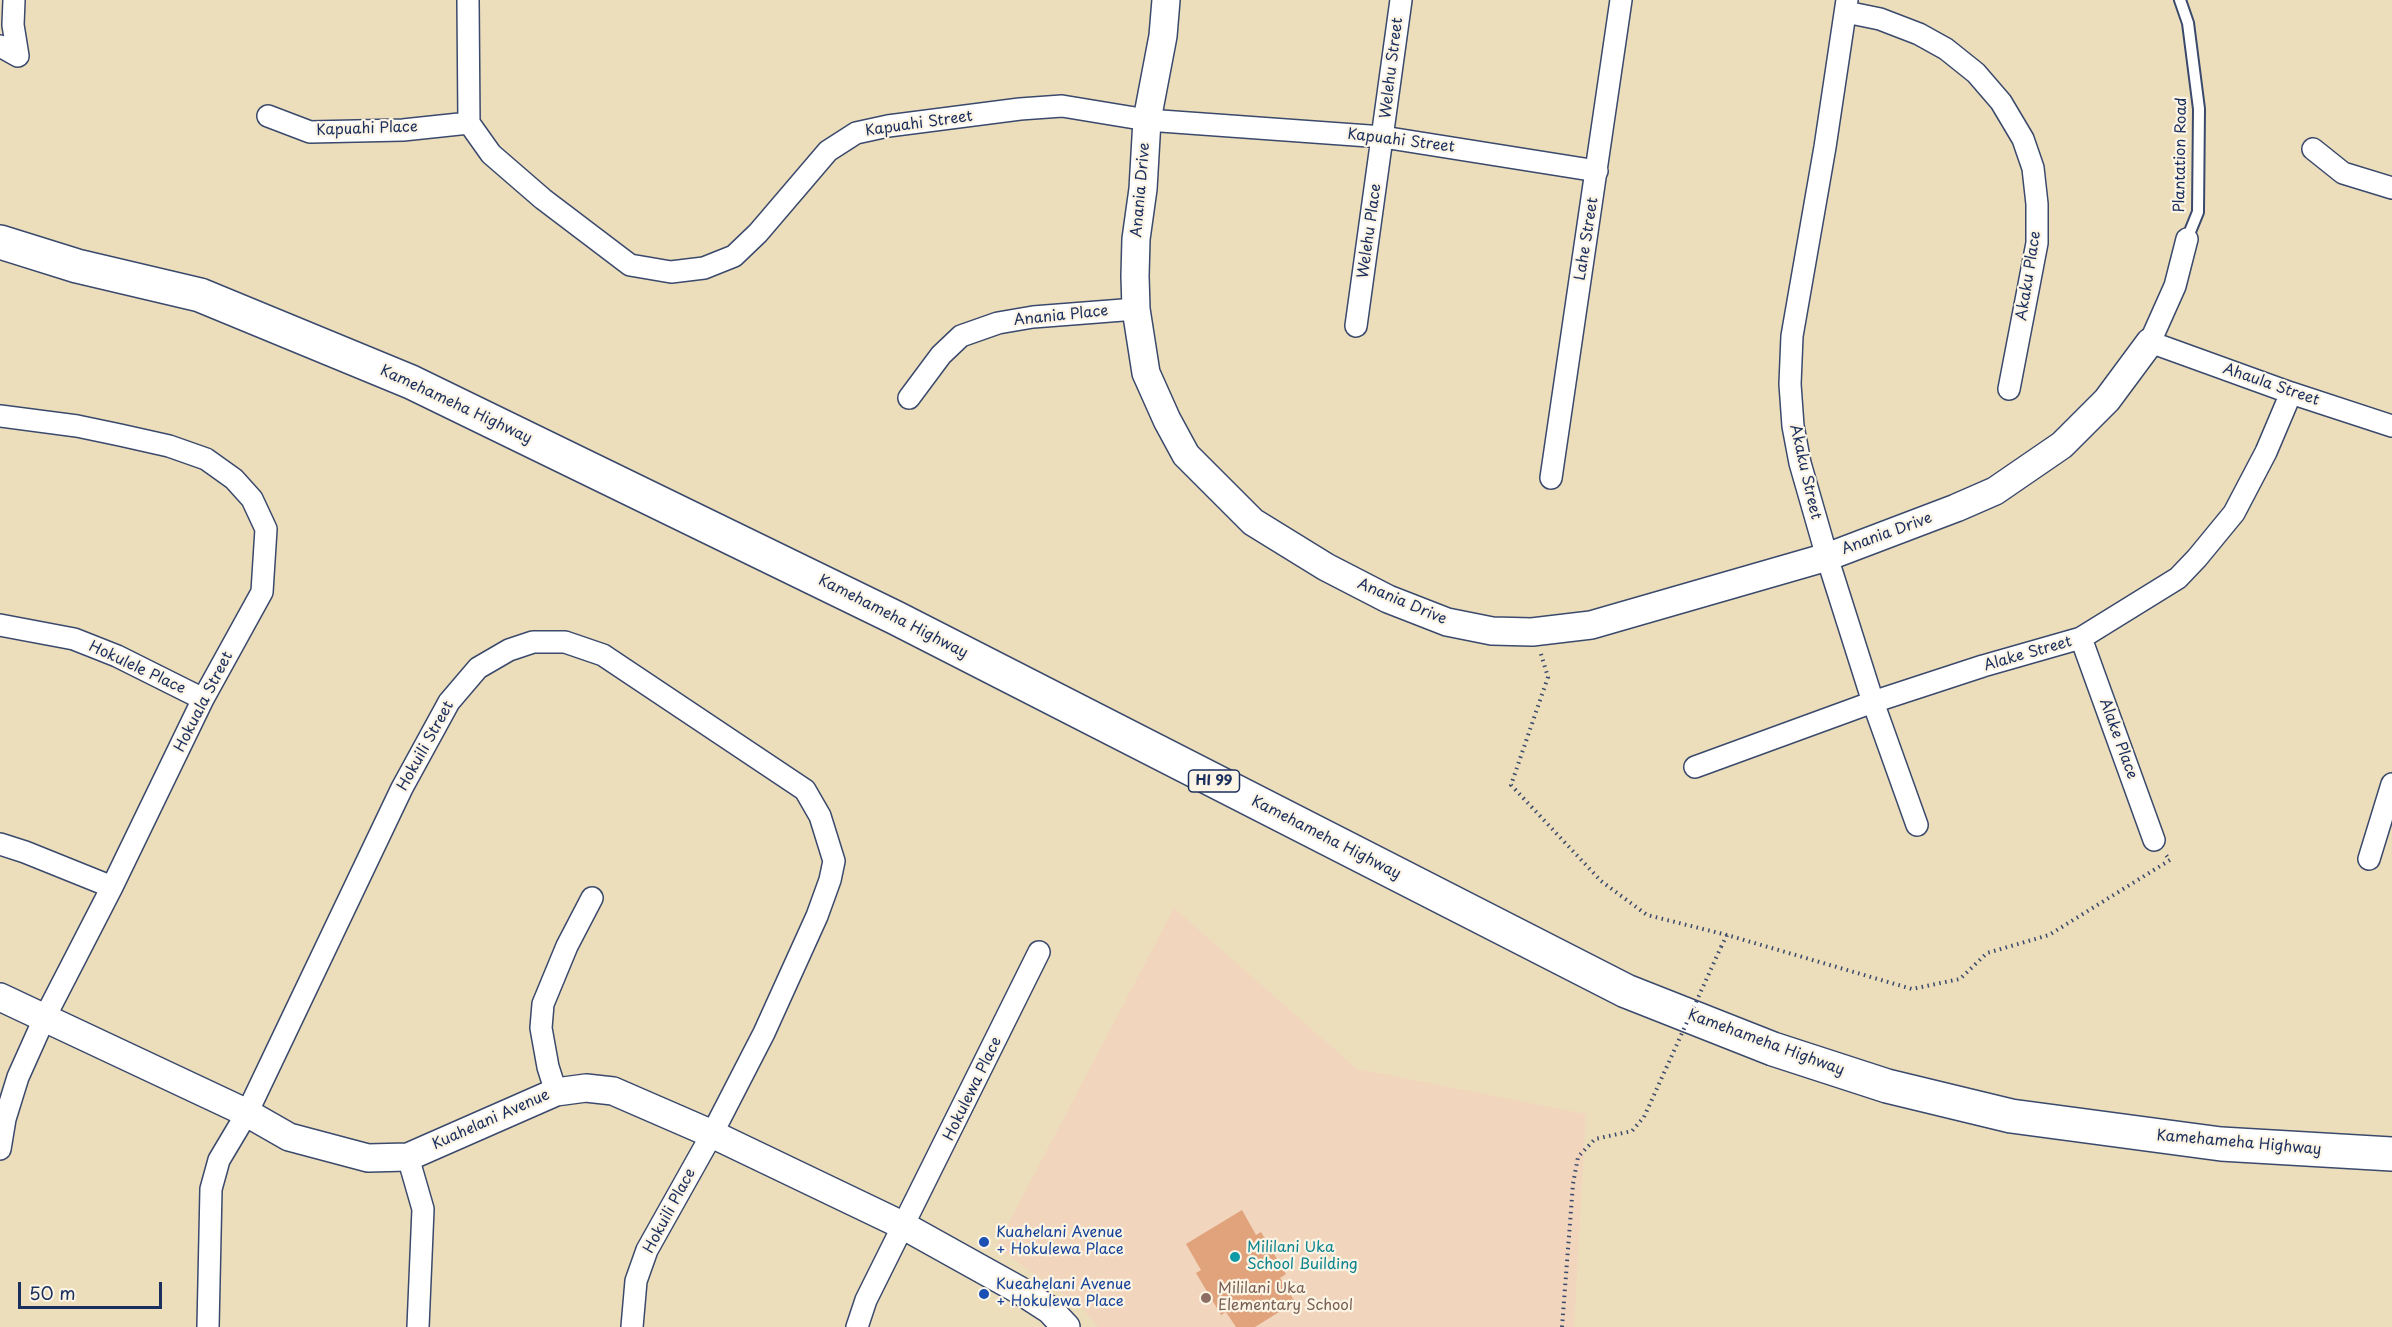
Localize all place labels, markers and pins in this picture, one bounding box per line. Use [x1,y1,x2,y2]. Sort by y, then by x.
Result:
place label: Kuahelani Avenue + Hokulewa Place [996,1224,1124,1259]
marker: Kuahelani Avenue + Hokulewa Place [977,1235,991,1249]
place label: Mililani Uka School Building [1247,1239,1358,1274]
marker: Mililani Uka School Building [1228,1250,1242,1264]
place label: Kueahelani Avenue + Hokulewa Place [996,1276,1132,1311]
place label: Mililani Uka Elementary School [1218,1280,1353,1315]
marker: Kueahelani Avenue + Hokulewa Place [977,1287,991,1301]
marker: Mililani Uka Elementary School [1199,1291,1213,1305]

